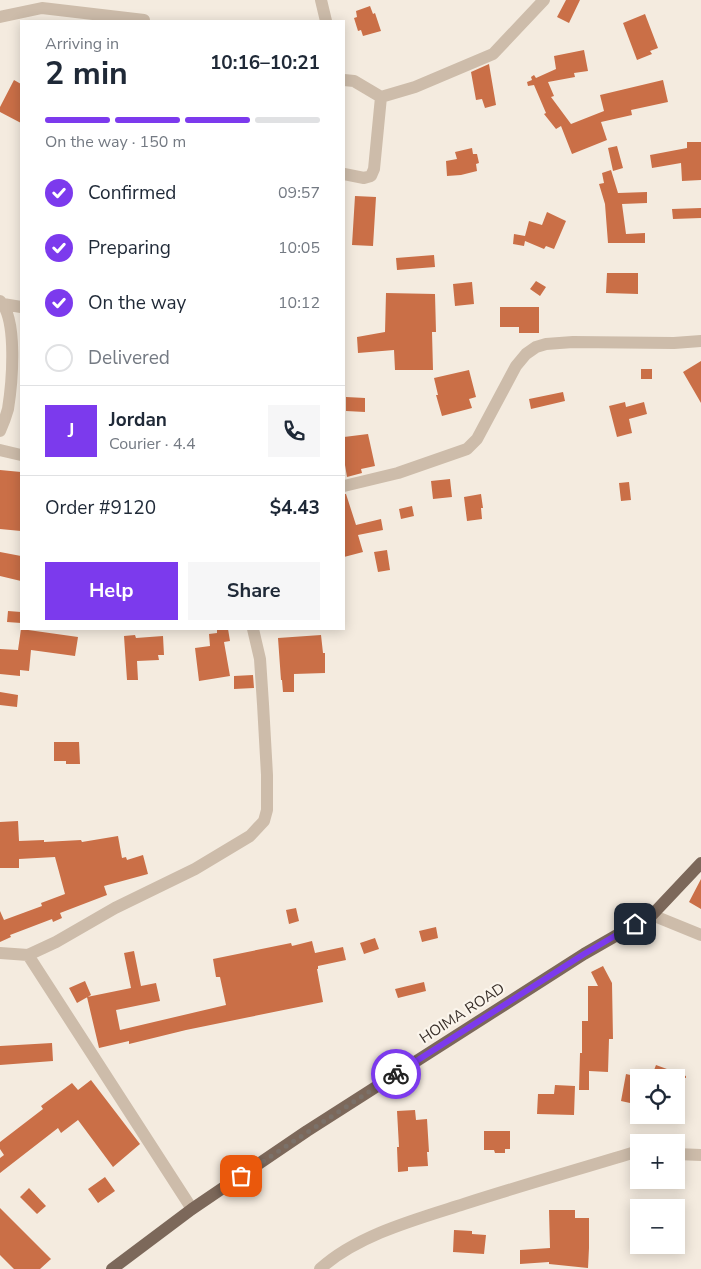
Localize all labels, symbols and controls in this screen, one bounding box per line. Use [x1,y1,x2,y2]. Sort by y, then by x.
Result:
text: Arriving in [45,33,119,55]
text: 10:16–10:21 [210,50,320,76]
text: 2 min [45,52,128,95]
text: On the way · 150 m [45,131,186,153]
icon: check [45,179,73,207]
text: Confirmed [88,180,176,206]
text: 09:57 [278,182,320,204]
icon: check [45,234,73,262]
text: Preparing [88,235,171,261]
text: 10:05 [278,237,320,259]
icon: check [45,289,73,317]
text: On the way [88,290,186,316]
text: 10:12 [278,292,320,314]
text: Delivered [88,345,170,371]
button: phone [268,405,320,457]
text: Jordan [109,407,167,433]
text: J [68,418,74,444]
text: Courier · 4.4 [109,433,195,455]
text: Order #9120 [45,495,156,521]
text: $4.43 [270,495,320,521]
button: Help [45,562,178,620]
button: Share [188,562,320,620]
pin [614,903,656,945]
icon: home [621,910,649,938]
street label: HOIMA ROAD [416,978,508,1048]
courier [371,1049,421,1099]
icon: bike [382,1060,410,1088]
map controls [630,1069,685,1254]
button: locate [630,1069,685,1124]
button: + [630,1134,685,1189]
pin [220,1155,262,1197]
icon: bag [227,1162,255,1190]
button: − [630,1199,685,1254]

